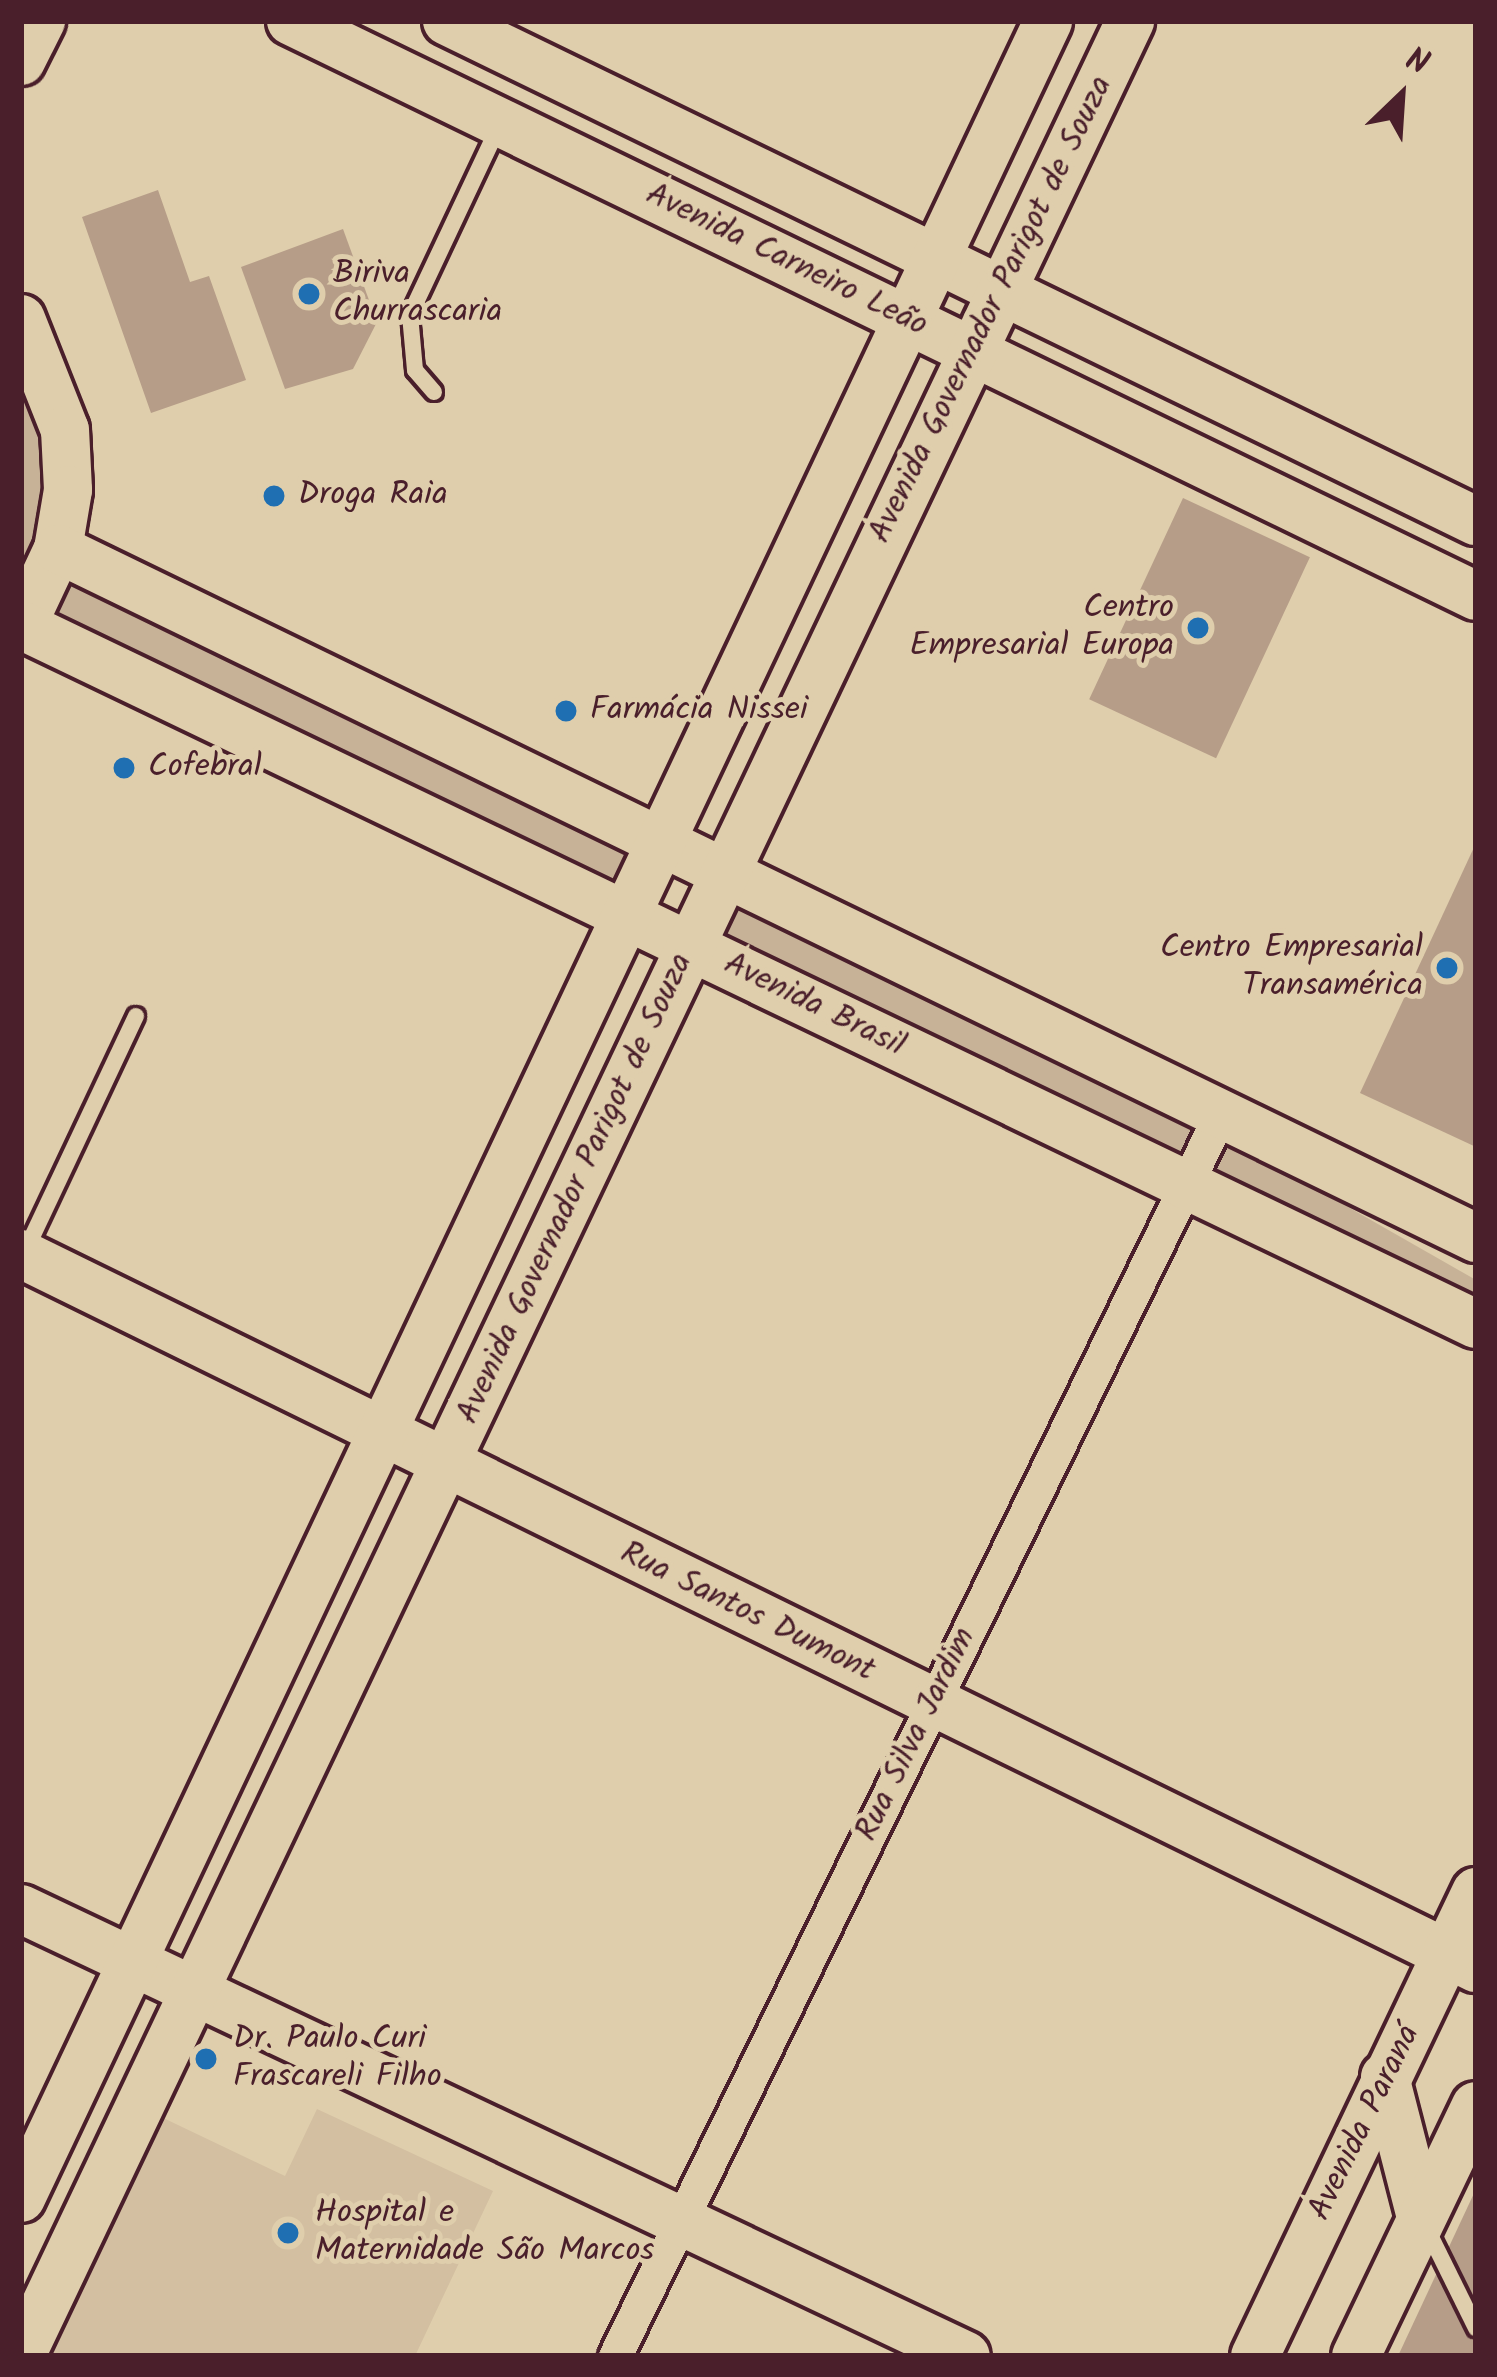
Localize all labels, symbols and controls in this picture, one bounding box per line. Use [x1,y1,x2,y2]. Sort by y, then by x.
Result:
text: N [1396,34,1437,91]
north arrow [1341,36,1461,156]
street label: Avenida Governador Parigot de Souza [861,70,1123,550]
street label: Avenida Carneiro Leão [639,176,933,346]
place label: Biriva Churrascaria [333,255,502,333]
marker: Biriva Churrascaria [296,281,322,307]
place label: Droga Raia [298,476,448,516]
marker: Droga Raia [261,483,287,509]
place label: Centro Empresarial Europa [909,589,1174,667]
marker: Centro Empresarial Europa [1185,615,1211,641]
place label: Farmácia Nissei [590,691,808,731]
marker: Farmácia Nissei [553,698,579,724]
place label: Cofebral [148,748,262,788]
marker: Cofebral [111,755,137,781]
place label: Centro Empresarial Transamérica [1160,929,1423,1007]
street label: Avenida Brasil [717,945,911,1067]
street label: Avenida Governador Parigot de Souza [449,947,703,1431]
marker: Centro Empresarial Transamérica [1434,955,1460,981]
street label: Rua Santos Dumont [613,1534,881,1692]
street label: Rua Silva Jardim [848,1622,986,1848]
street label: Avenida Paraná [1301,2019,1429,2227]
place label: Dr. Paulo Curi Frascareli Filho [233,2020,442,2098]
marker: Dr. Paulo Curi Frascareli Filho [190,2043,222,2075]
place label: Hospital e Maternidade São Marcos [315,2194,654,2272]
marker: Hospital e Maternidade São Marcos [272,2217,304,2249]

